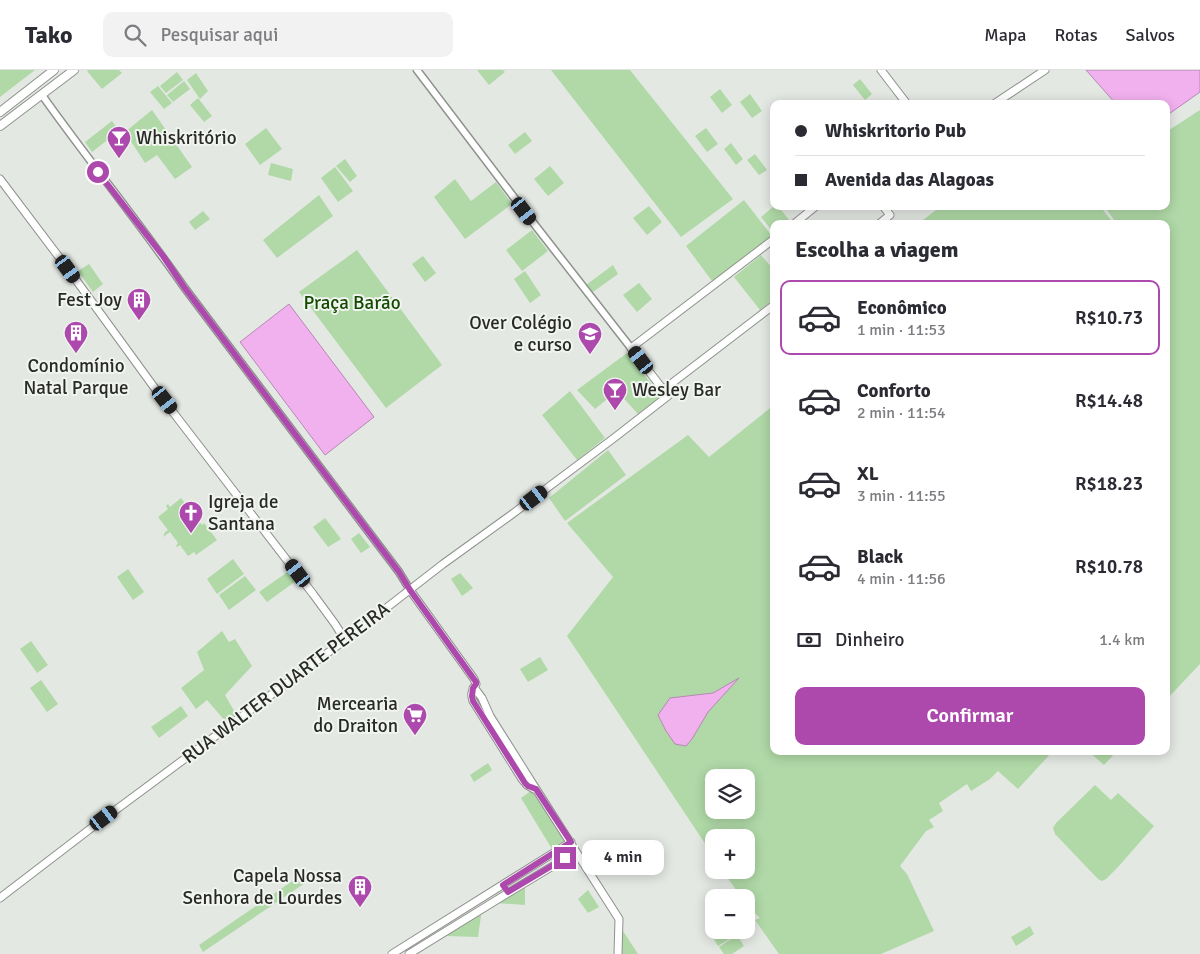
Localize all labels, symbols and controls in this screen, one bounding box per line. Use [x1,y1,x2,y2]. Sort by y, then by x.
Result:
search box [103,12,453,57]
text: Tako [25,20,73,50]
icon: search [121,21,149,49]
text: Pesquisar aqui [161,23,278,47]
text: Mapa [984,24,1027,46]
text: Rotas [1055,24,1098,46]
text: Salvos [1126,24,1175,46]
text: Whiskritorio Pub [825,119,966,143]
bar icon: Whiskritório [106,125,132,159]
place label: Whiskritório [136,126,237,150]
route start [87,161,109,183]
text: Avenida das Alagoas [825,168,994,192]
car [508,195,539,227]
text: Escolha a viagem [795,236,959,263]
car [53,252,82,286]
building icon: Fest Joy [126,287,152,321]
place label: Fest Joy [57,288,122,312]
park label: Praça Barão [303,291,401,315]
icon: car [797,295,842,340]
text: Econômico [857,296,947,320]
text: R$10.73 [1075,306,1143,330]
place label: Over Colégio e curso [469,311,572,357]
building icon: Condomínio Natal Parque [63,320,89,354]
text: 1 min · 11:53 [857,320,946,340]
school or university icon: Over Colégio e curso [577,321,603,355]
car [625,344,656,376]
place label: Condomínio Natal Parque [23,354,129,400]
bar icon: Wesley Bar [602,377,628,411]
place label: Wesley Bar [632,378,721,402]
icon: car [797,378,842,423]
text: Conforto [857,379,931,403]
car [149,384,180,416]
text: R$14.48 [1075,389,1143,413]
text: 2 min · 11:54 [857,403,946,423]
icon: car [797,461,842,506]
text: XL [857,462,879,486]
text: R$18.23 [1075,472,1143,496]
car [517,483,550,513]
text: 3 min · 11:55 [857,486,946,506]
place label: Igreja de Santana [208,490,278,536]
church icon: Igreja de Santana [178,500,204,534]
icon: car [797,544,842,589]
text: Black [857,545,903,569]
text: R$10.78 [1075,555,1143,579]
car [282,557,313,589]
text: 4 min · 11:56 [857,569,946,589]
street label: RUA WALTER DUARTE PEREIRA [177,597,395,769]
icon: cash [795,626,823,654]
text: Dinheiro [835,628,904,652]
text: 1.4 km [1099,630,1145,650]
button: Confirmar [795,687,1145,745]
place label: Mercearia do Draiton [313,692,398,738]
supermarket icon: Mercearia do Draiton [402,702,428,736]
map controls [705,769,755,939]
button: layers [705,769,755,819]
car [87,803,120,833]
button: + [705,829,755,879]
callout: 4 min [582,840,665,876]
route end [554,847,576,869]
text: 4 min [604,847,642,867]
place label: Capela Nossa Senhora de Lourdes [183,864,342,910]
building icon: Capela Nossa Senhora de Lourdes [347,874,373,908]
button: − [705,889,755,939]

